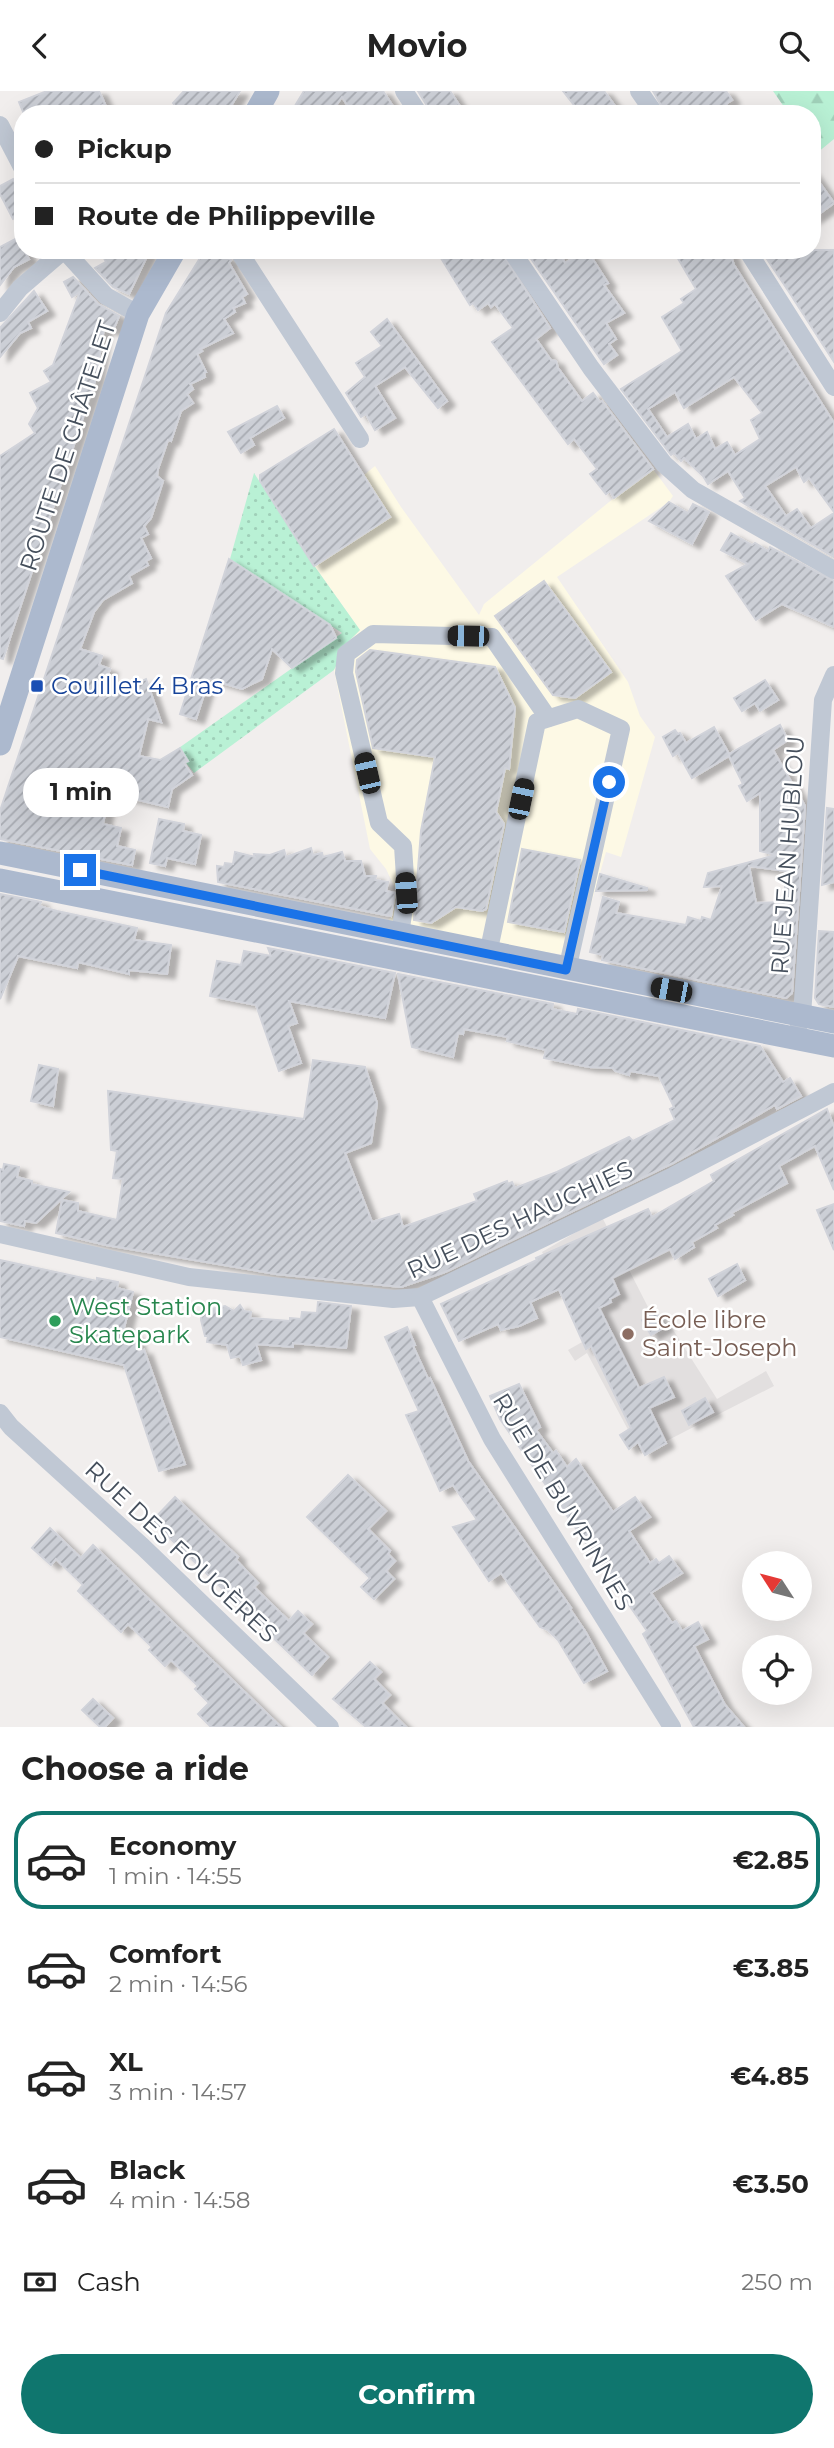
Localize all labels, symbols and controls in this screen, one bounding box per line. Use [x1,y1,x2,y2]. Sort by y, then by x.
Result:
text: Movio [367,26,467,65]
icon: back [21,27,59,65]
icon: search [775,27,813,65]
text: Pickup [77,133,172,165]
text: Route de Philippeville [77,200,375,232]
street label: ROUTE DE CHÂTELET [13,317,122,575]
car [447,625,490,647]
place label: Couillet 4 Bras [51,671,223,700]
marker: Couillet 4 Bras [29,678,45,694]
street label: RUE JEAN HUBLOU [765,735,810,975]
car [353,750,382,796]
route start [593,766,625,798]
callout: 1 min [22,769,138,817]
car [507,776,536,822]
text: 1 min [50,778,112,806]
route end [64,854,96,886]
car [395,871,418,915]
car [649,976,694,1004]
street label: RUE DES HAUCHIES [402,1155,637,1285]
place label: West Station Skatepark [69,1292,222,1349]
place label: École libre Saint-Joseph [642,1305,798,1362]
marker: West Station Skatepark [47,1313,63,1329]
marker: École libre Saint-Joseph [620,1326,636,1342]
street label: RUE DE BUVRINNES [487,1388,640,1616]
street label: RUE DES FOUGÈRES [79,1455,284,1648]
north arrow [742,1551,812,1621]
map controls [742,1551,812,1705]
button: locate [742,1635,812,1705]
text: Choose a ride [21,1749,249,1788]
icon: car [25,1829,88,1892]
text: Economy [109,1830,236,1862]
text: €2.85 [733,1844,809,1876]
text: 1 min · 14:55 [109,1862,242,1890]
icon: car [25,1937,88,2000]
text: Comfort [109,1938,221,1970]
text: €3.85 [733,1952,809,1984]
text: 2 min · 14:56 [109,1970,248,1998]
icon: car [25,2045,88,2108]
text: XL [109,2046,143,2078]
text: €4.85 [730,2060,809,2092]
text: 3 min · 14:57 [109,2078,247,2106]
icon: car [25,2153,88,2216]
text: Black [109,2154,185,2186]
text: €3.50 [733,2168,809,2200]
text: 4 min · 14:58 [109,2186,250,2214]
icon: cash [21,2263,59,2301]
text: Cash [77,2266,141,2298]
text: 250 m [741,2268,813,2296]
button: Confirm [21,2354,813,2434]

